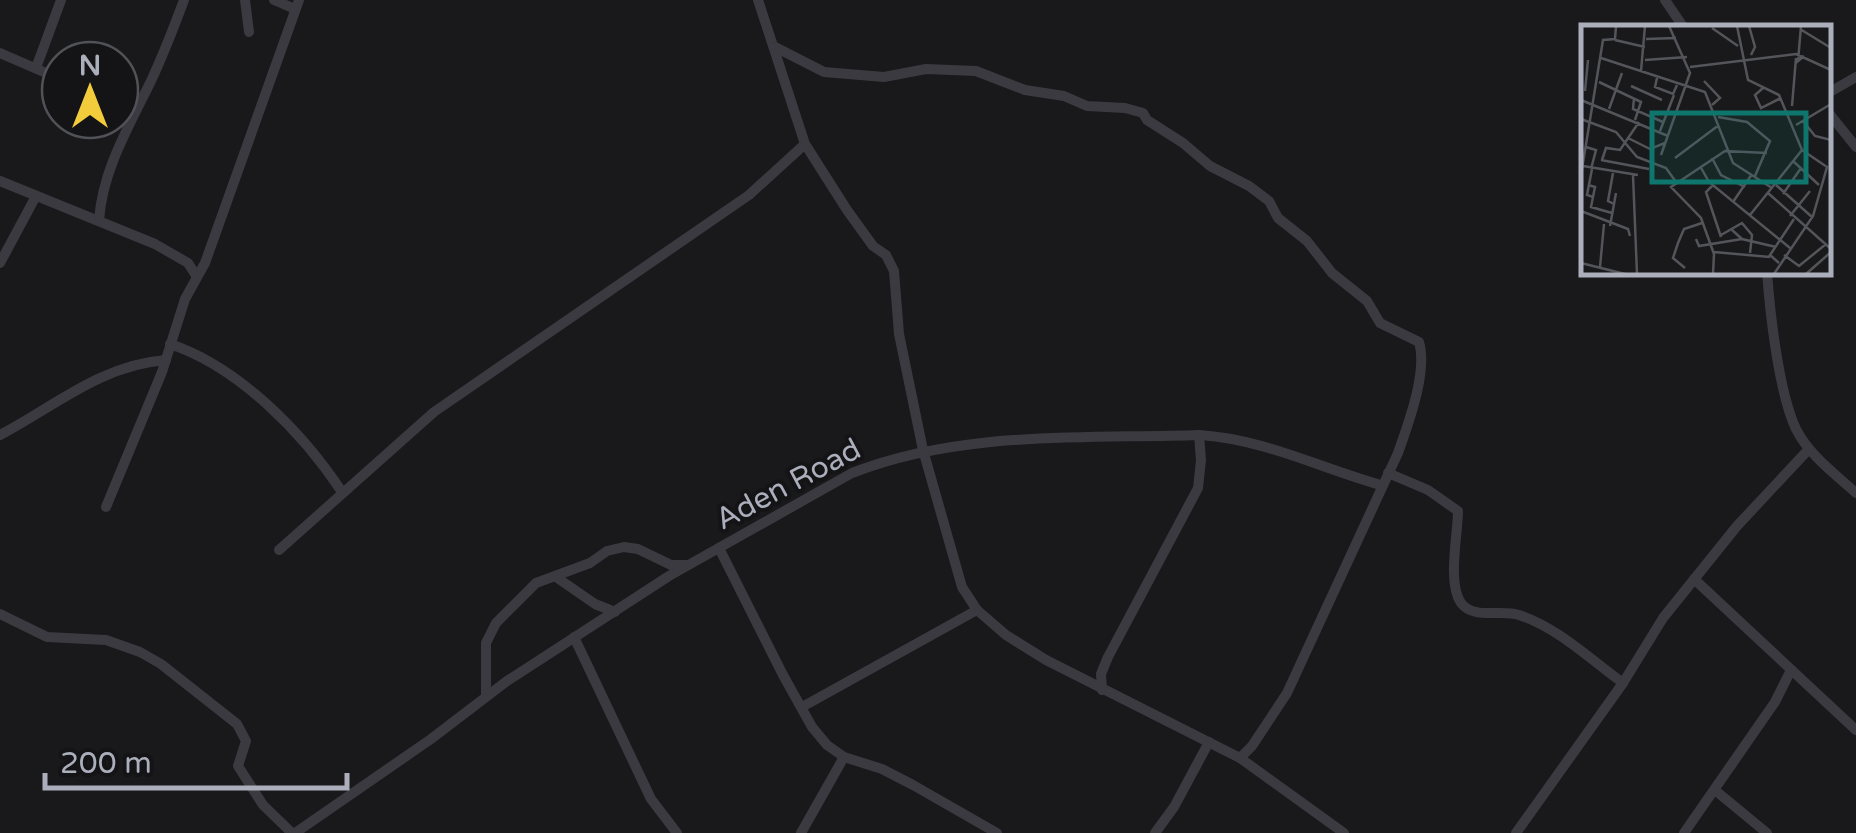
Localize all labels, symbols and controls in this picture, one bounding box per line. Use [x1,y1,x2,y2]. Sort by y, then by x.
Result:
inset map [1581,25,1831,275]
north arrow [40,40,140,140]
text: N [79,49,101,83]
street label: Aden Road [709,431,867,538]
scale bar [45,728,348,790]
text: 200 m [60,745,152,782]

